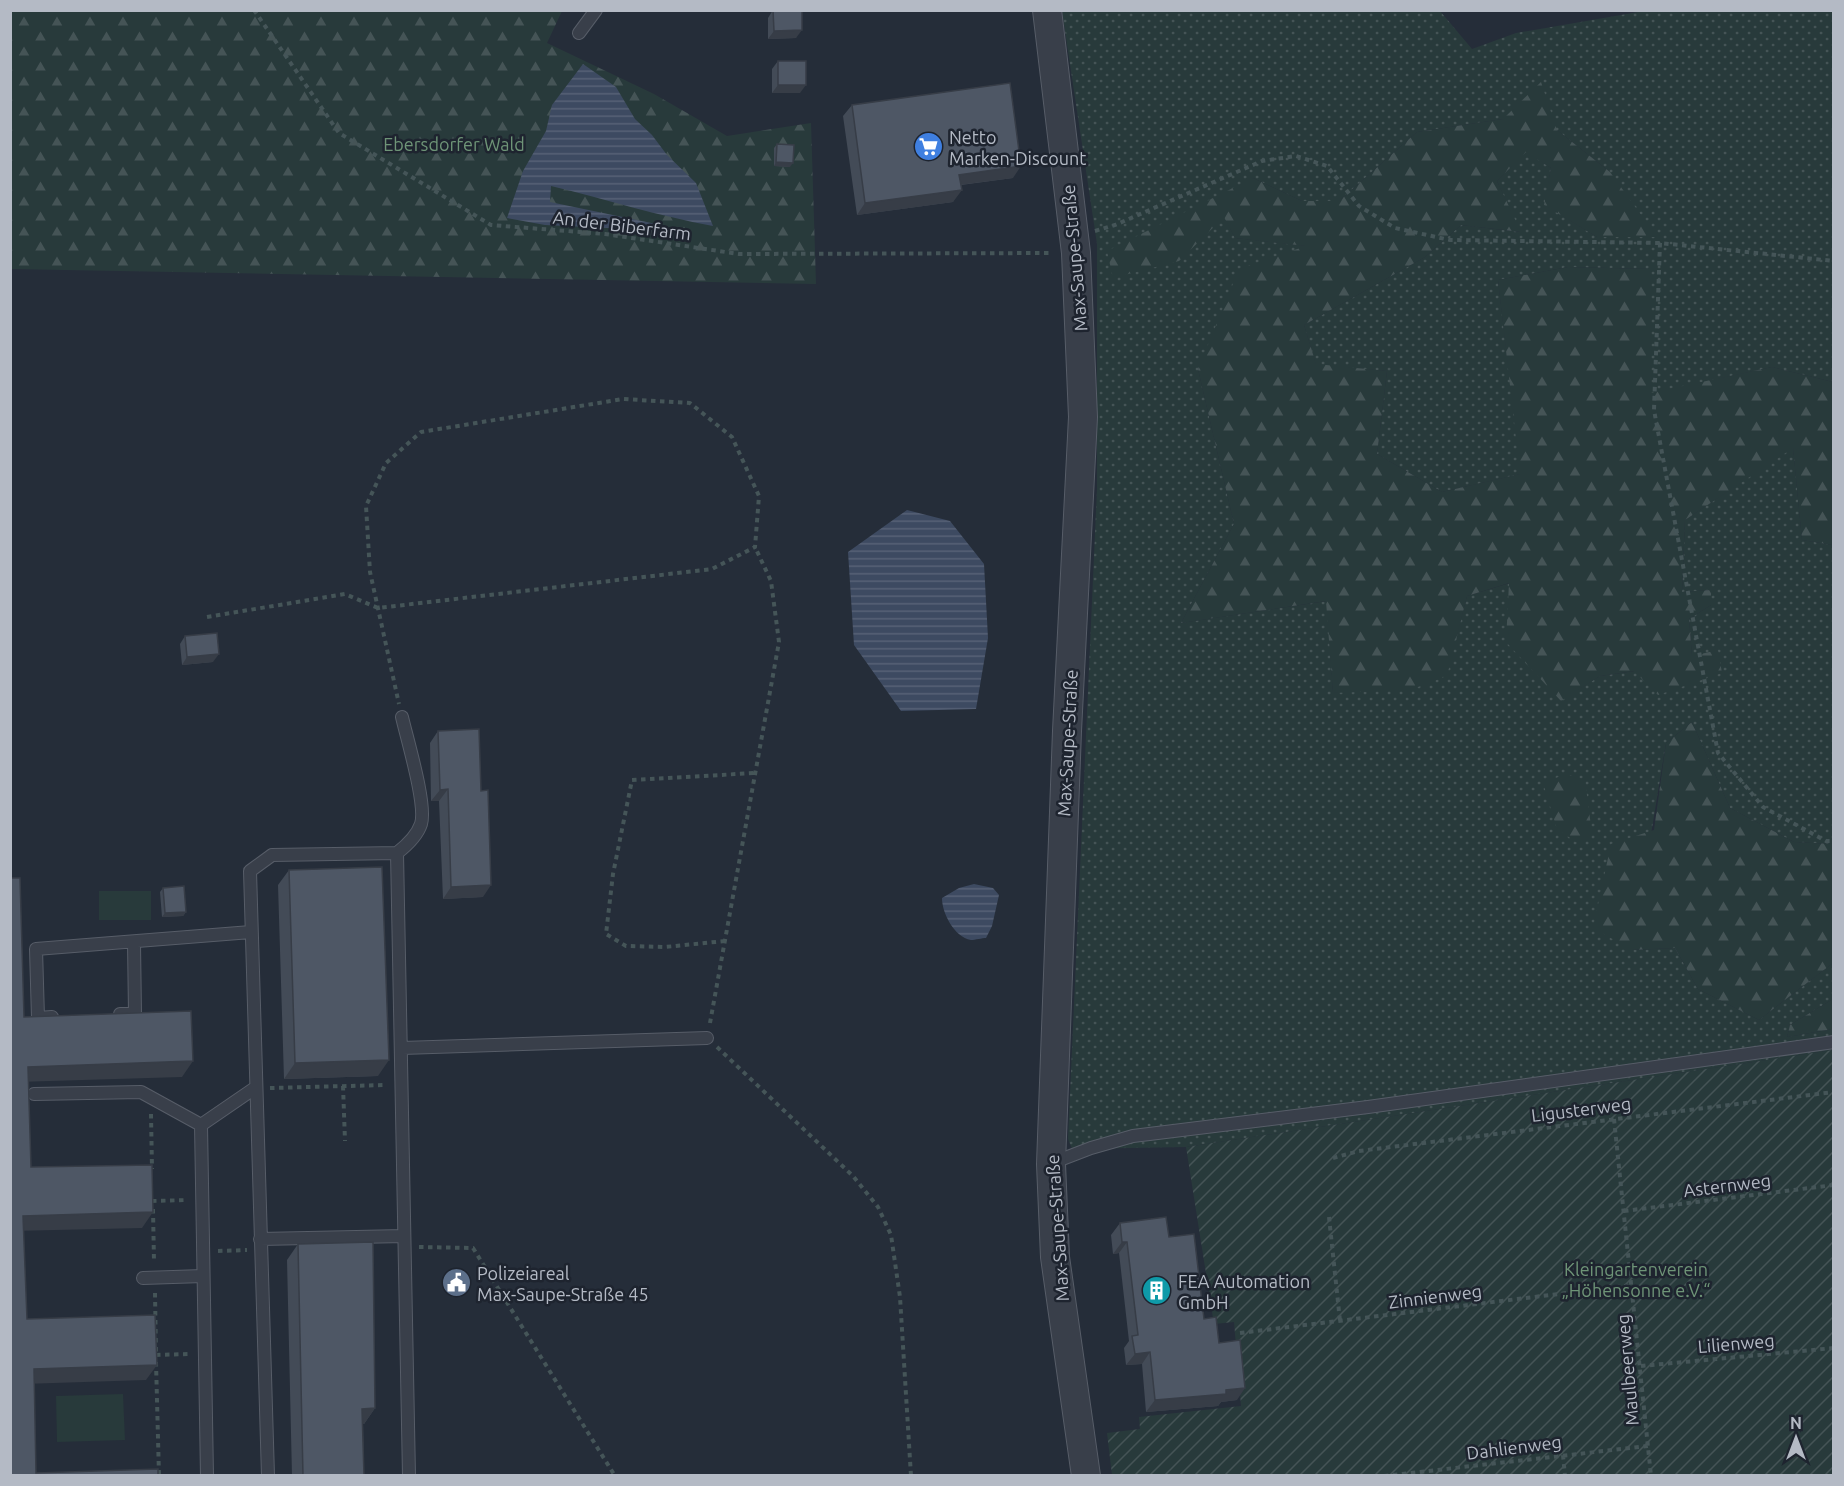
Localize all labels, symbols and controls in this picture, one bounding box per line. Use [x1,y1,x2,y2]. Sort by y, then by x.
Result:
place label: Netto Marken-Discount [949,127,1086,168]
supermarket icon: Netto Marken-Discount [912,131,944,163]
park label: Ebersdorfer Wald [383,134,525,154]
street label: Max-Saupe-Straße [1058,184,1090,332]
street label: An der Biberfarm [552,207,692,243]
street label: Max-Saupe-Straße [1053,669,1081,817]
street label: Ligusterweg [1530,1093,1632,1125]
street label: Max-Saupe-Straße [1042,1154,1072,1302]
street label: Asternweg [1682,1170,1772,1200]
park label: Kleingartenverein „Höhensonne e.V.“ [1562,1259,1710,1300]
place label: Polizeiareal Max-Saupe-Straße 45 [477,1263,649,1304]
public building icon: Polizeiareal Max-Saupe-Straße 45 [440,1267,472,1299]
place label: FEA Automation GmbH [1178,1271,1310,1312]
building icon: FEA Automation GmbH [1141,1275,1173,1307]
street label: Zinnienweg [1387,1280,1483,1312]
street label: Maulbeerweg [1612,1313,1642,1427]
street label: Lilienweg [1697,1330,1775,1356]
north arrow [1766,1408,1826,1468]
text: N [1790,1414,1802,1432]
street label: Dahlienweg [1465,1431,1563,1463]

